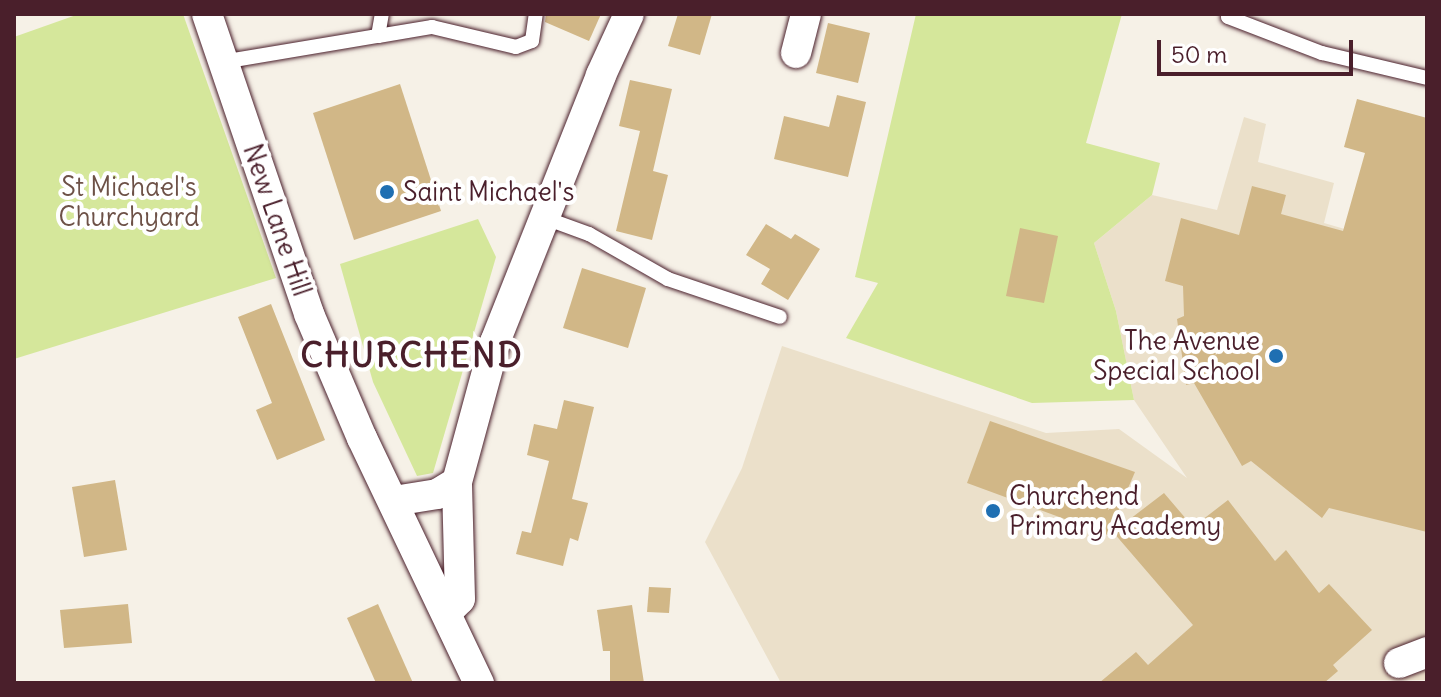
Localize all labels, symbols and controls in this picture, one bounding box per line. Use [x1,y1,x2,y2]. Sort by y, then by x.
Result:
scale bar [1161,24,1357,74]
text: 50 m [1171,39,1227,69]
street label: New Lane Hill [236,140,318,300]
park label: St Michael's Churchyard [59,171,199,232]
place label: Saint Michael's [403,176,574,208]
marker: Saint Michael's [378,183,396,201]
place label: The Avenue Special School [1093,325,1260,386]
district label: CHURCHEND [300,335,524,375]
marker: The Avenue Special School [1267,347,1285,365]
place label: Churchend Primary Academy [1009,480,1221,542]
marker: Churchend Primary Academy [984,502,1002,520]

